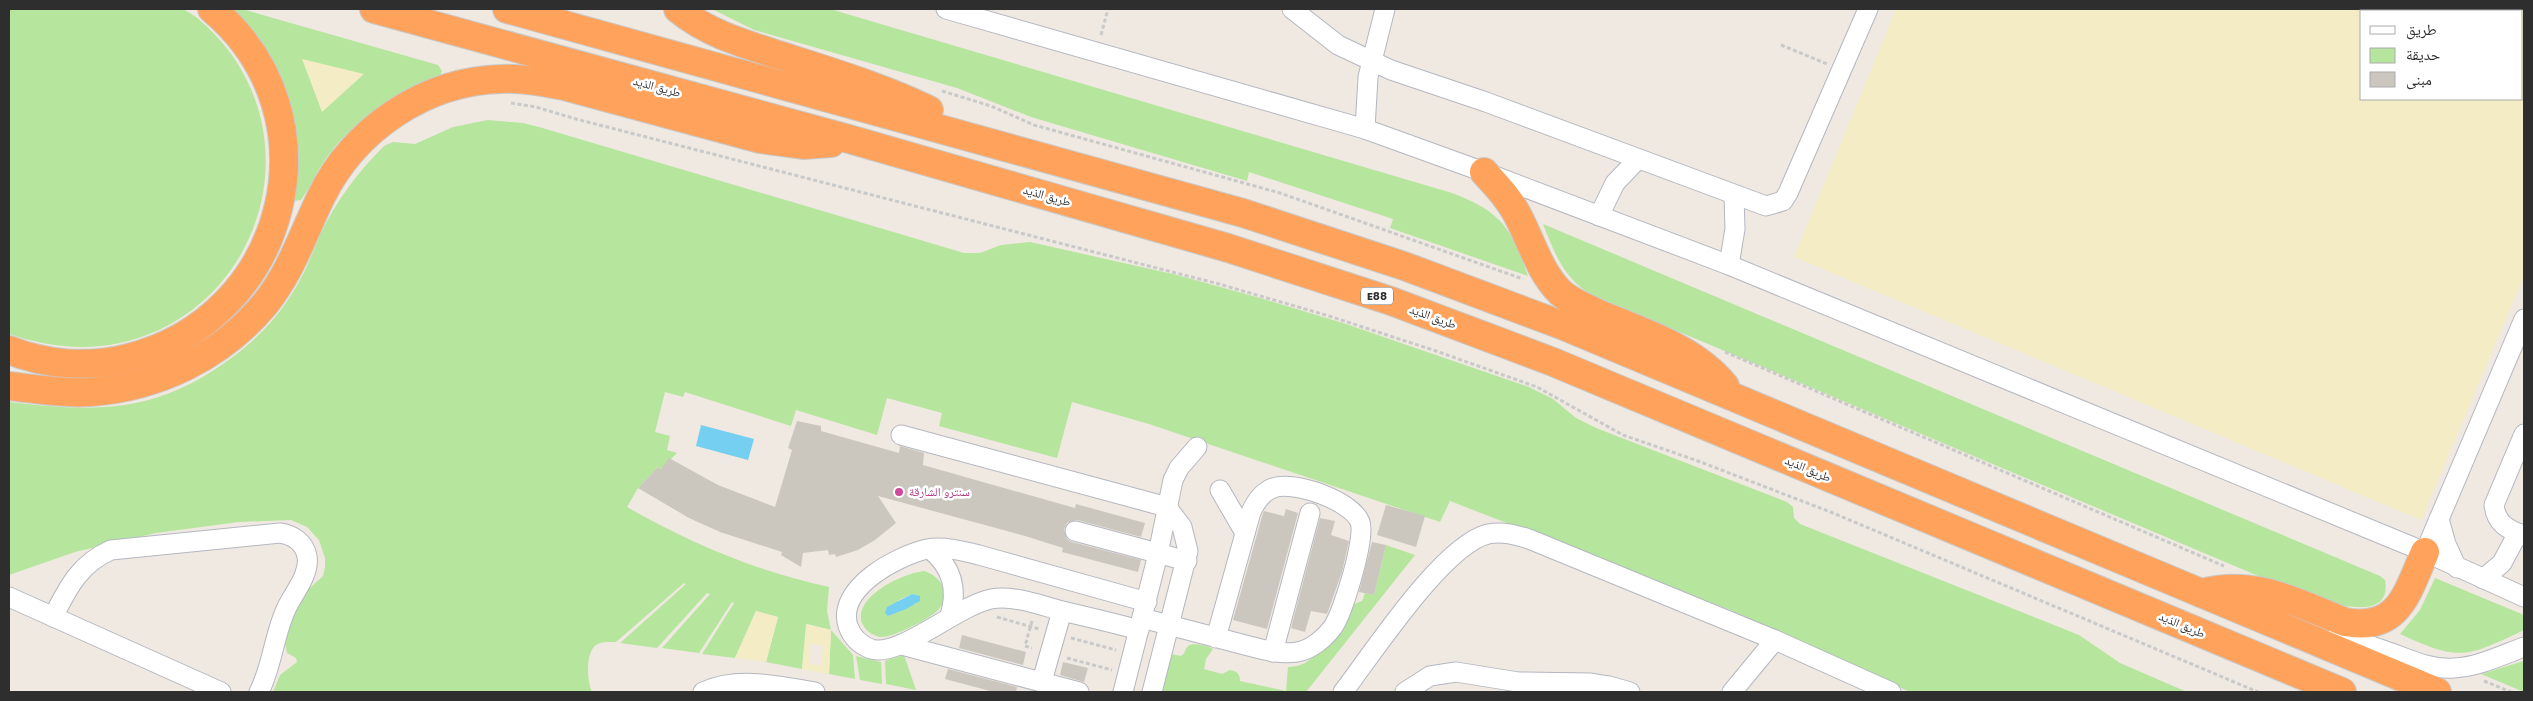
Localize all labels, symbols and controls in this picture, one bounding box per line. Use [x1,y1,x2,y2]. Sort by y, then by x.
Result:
legend [2360,10,2523,100]
text: طريق [2406,19,2437,40]
text: حديقة [2406,44,2441,65]
text: مبنى [2406,69,2432,90]
street label: طريق الذيد [631,72,683,101]
street label: طريق الذيد [1021,181,1073,210]
road number: E88 [1361,288,1393,304]
street label: طريق الذيد [1407,300,1459,333]
street label: طريق الذيد [1782,451,1834,486]
place label: سنترو الشارقة [909,483,970,500]
marker: سنترو الشارقة [893,486,905,498]
street label: طريق الذيد [2156,607,2208,642]

